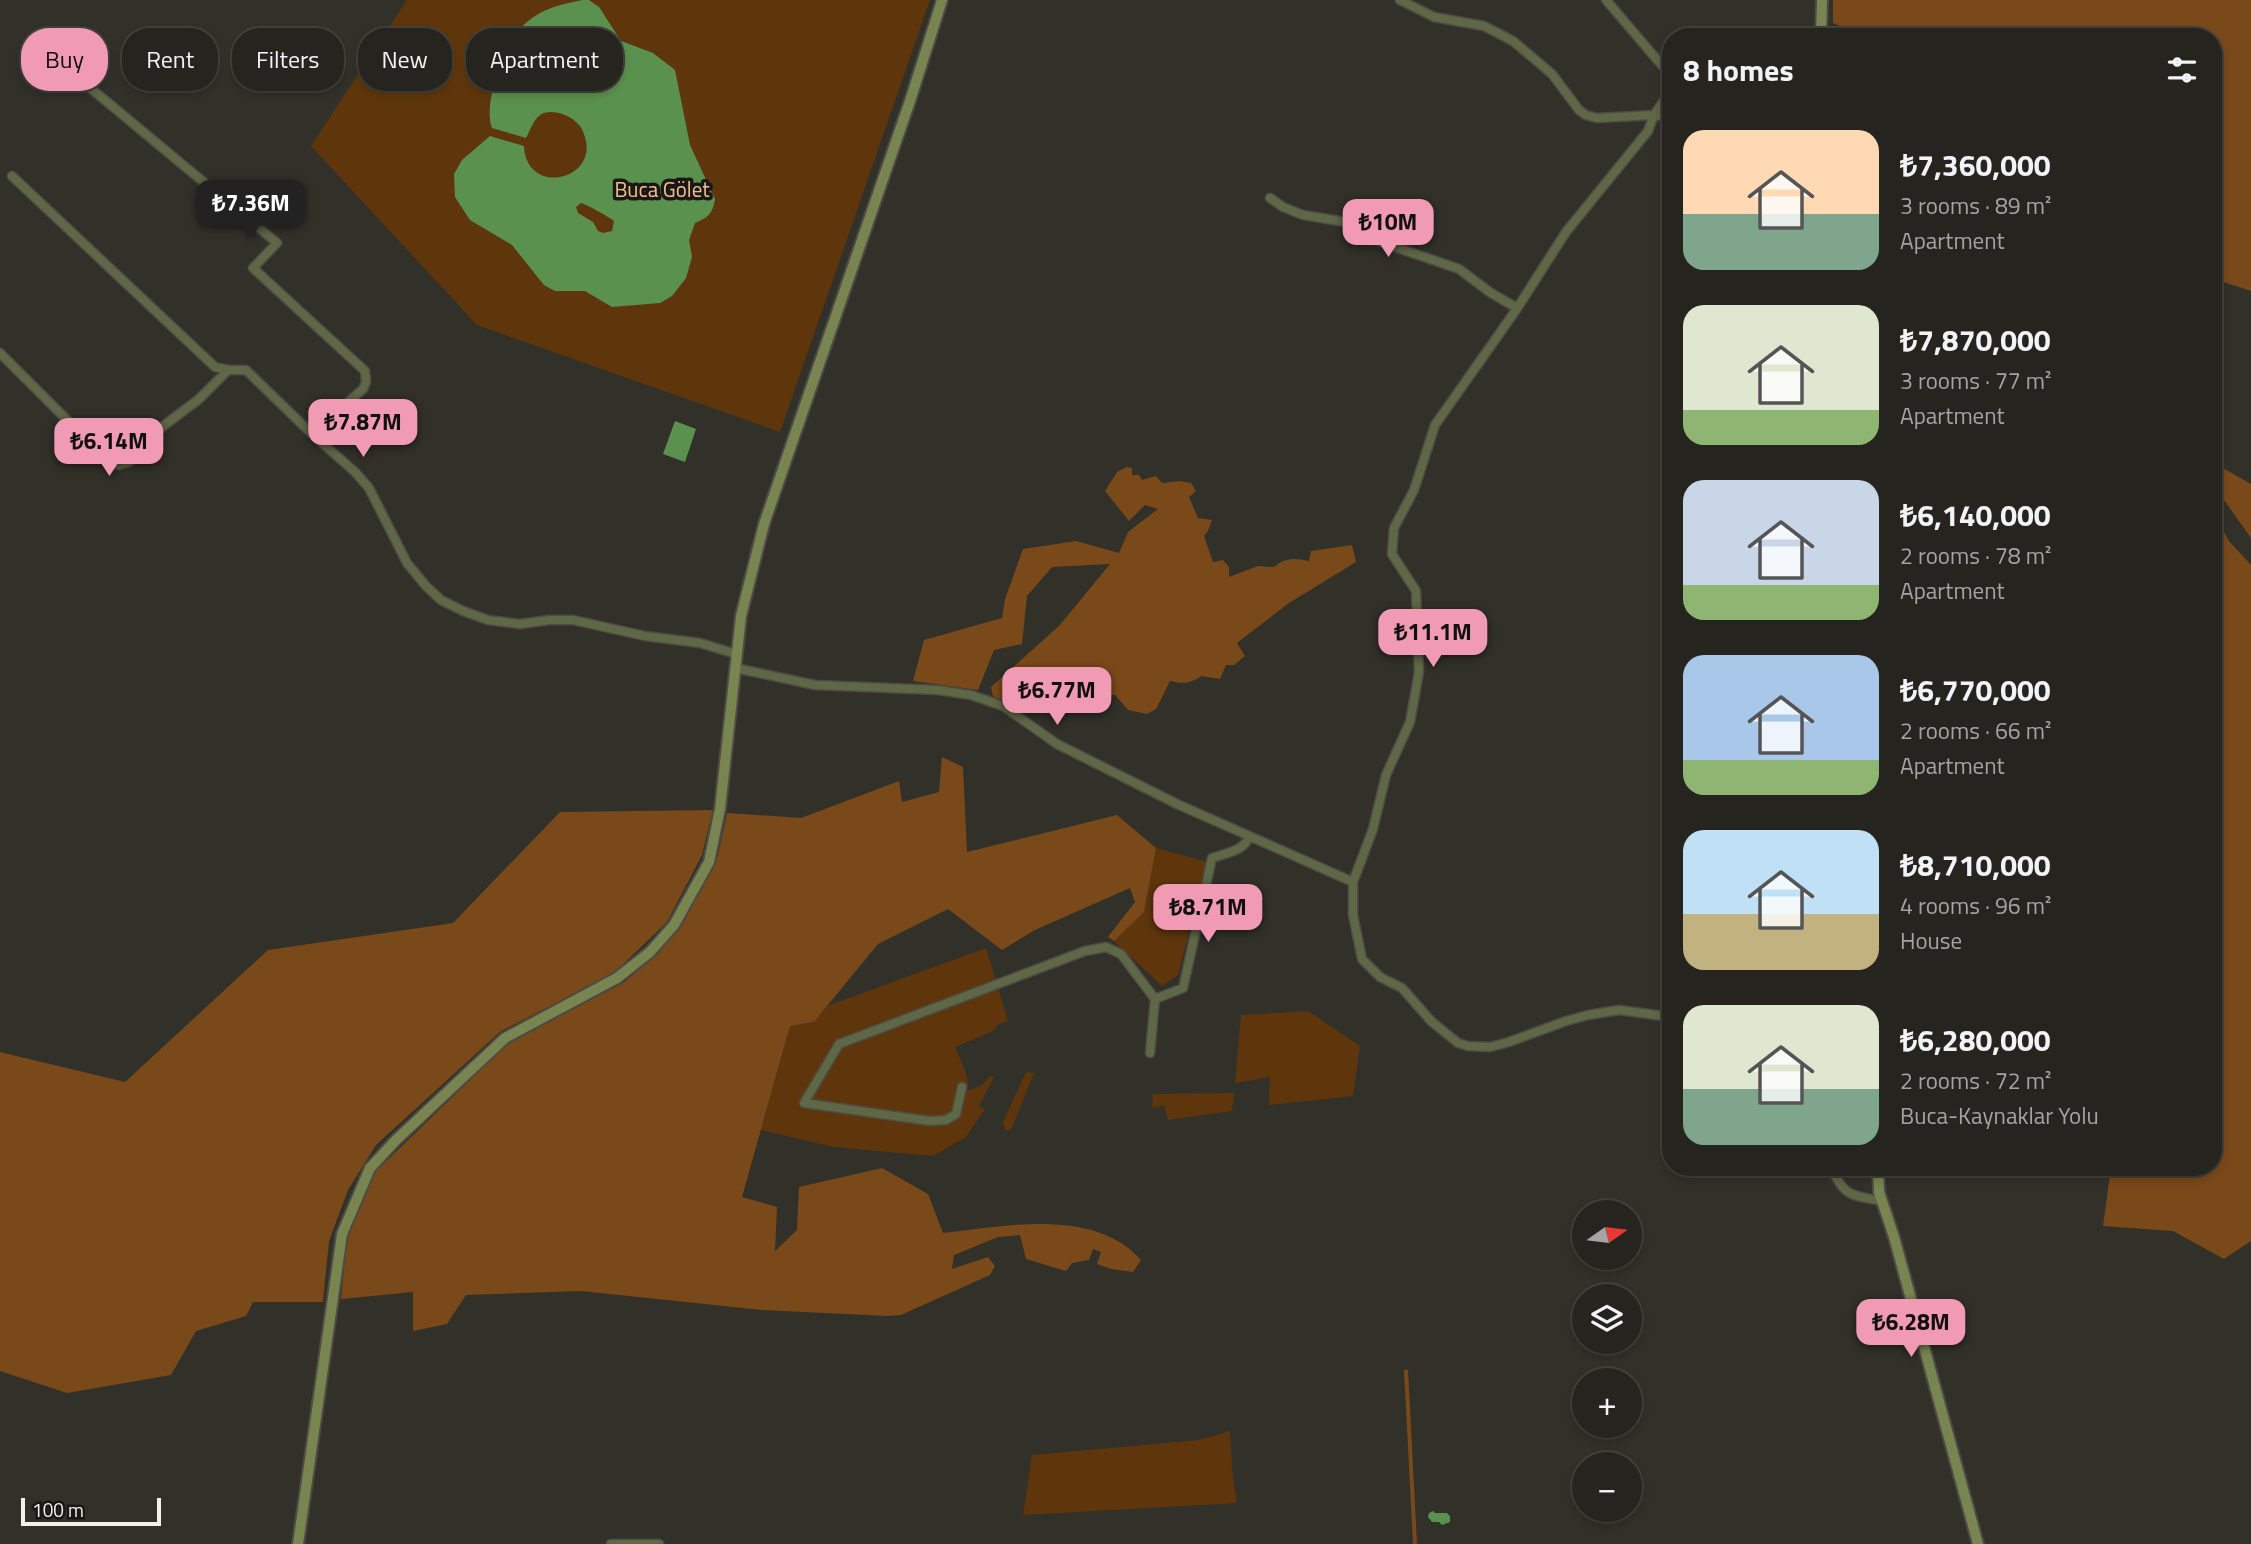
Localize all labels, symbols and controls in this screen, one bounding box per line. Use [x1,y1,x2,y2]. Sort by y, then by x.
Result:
chip: Buy [21,28,108,91]
chip: Rent [122,28,218,91]
chip: Filters [232,28,344,91]
chip: New [358,28,452,91]
chip: Apartment [466,28,623,91]
text: 8 homes [1683,47,1794,93]
icon: filters [2163,51,2201,89]
text: ₺7,360,000 [1900,142,2051,188]
icon: home [1739,158,1823,242]
park label: Buca Gölet [614,173,710,205]
pin: ₺7.36M [194,180,308,240]
text: ₺7.36M [212,185,290,220]
text: 3 rooms · 89 m² [1900,188,2051,223]
pin: ₺10M [1347,200,1429,259]
text: ₺10M [1359,204,1417,239]
text: Apartment [1900,223,2005,258]
text: ₺7,870,000 [1900,317,2051,363]
icon: home [1739,333,1823,417]
text: 3 rooms · 77 m² [1900,363,2051,398]
text: Apartment [1900,398,2005,433]
pin: ₺7.87M [306,400,420,459]
text: ₺7.87M [324,404,402,439]
pin: ₺6.14M [52,419,166,478]
text: ₺6.14M [70,423,148,458]
text: ₺6,140,000 [1900,492,2051,538]
icon: home [1739,508,1823,592]
text: 2 rooms · 78 m² [1900,538,2051,573]
text: Apartment [1900,573,2005,608]
pin: ₺11.1M [1376,610,1490,669]
text: ₺11.1M [1394,614,1472,649]
text: ₺6,770,000 [1900,667,2051,713]
pin: ₺6.77M [1000,668,1114,727]
text: ₺6.77M [1018,672,1096,707]
icon: home [1739,683,1823,767]
text: 2 rooms · 66 m² [1900,713,2051,748]
text: Apartment [1900,748,2005,783]
text: ₺8,710,000 [1900,842,2051,888]
icon: home [1739,858,1823,942]
pin: ₺8.71M [1151,884,1265,944]
text: 4 rooms · 96 m² [1900,888,2051,923]
text: ₺8.71M [1169,889,1247,924]
text: House [1900,923,1962,958]
text: ₺6,280,000 [1900,1017,2051,1063]
icon: home [1739,1033,1823,1117]
text: 2 rooms · 72 m² [1900,1063,2051,1098]
text: Buca-Kaynaklar Yolu [1900,1098,2099,1133]
north arrow [1572,1200,1642,1270]
map controls [1572,1200,1642,1522]
button: layers [1572,1284,1642,1354]
pin: ₺6.28M [1854,1300,1968,1359]
text: ₺6.28M [1872,1304,1950,1339]
button: + [1572,1368,1642,1438]
button: − [1572,1452,1642,1522]
scale bar [21,1495,161,1527]
text: 100 m [32,1495,84,1524]

